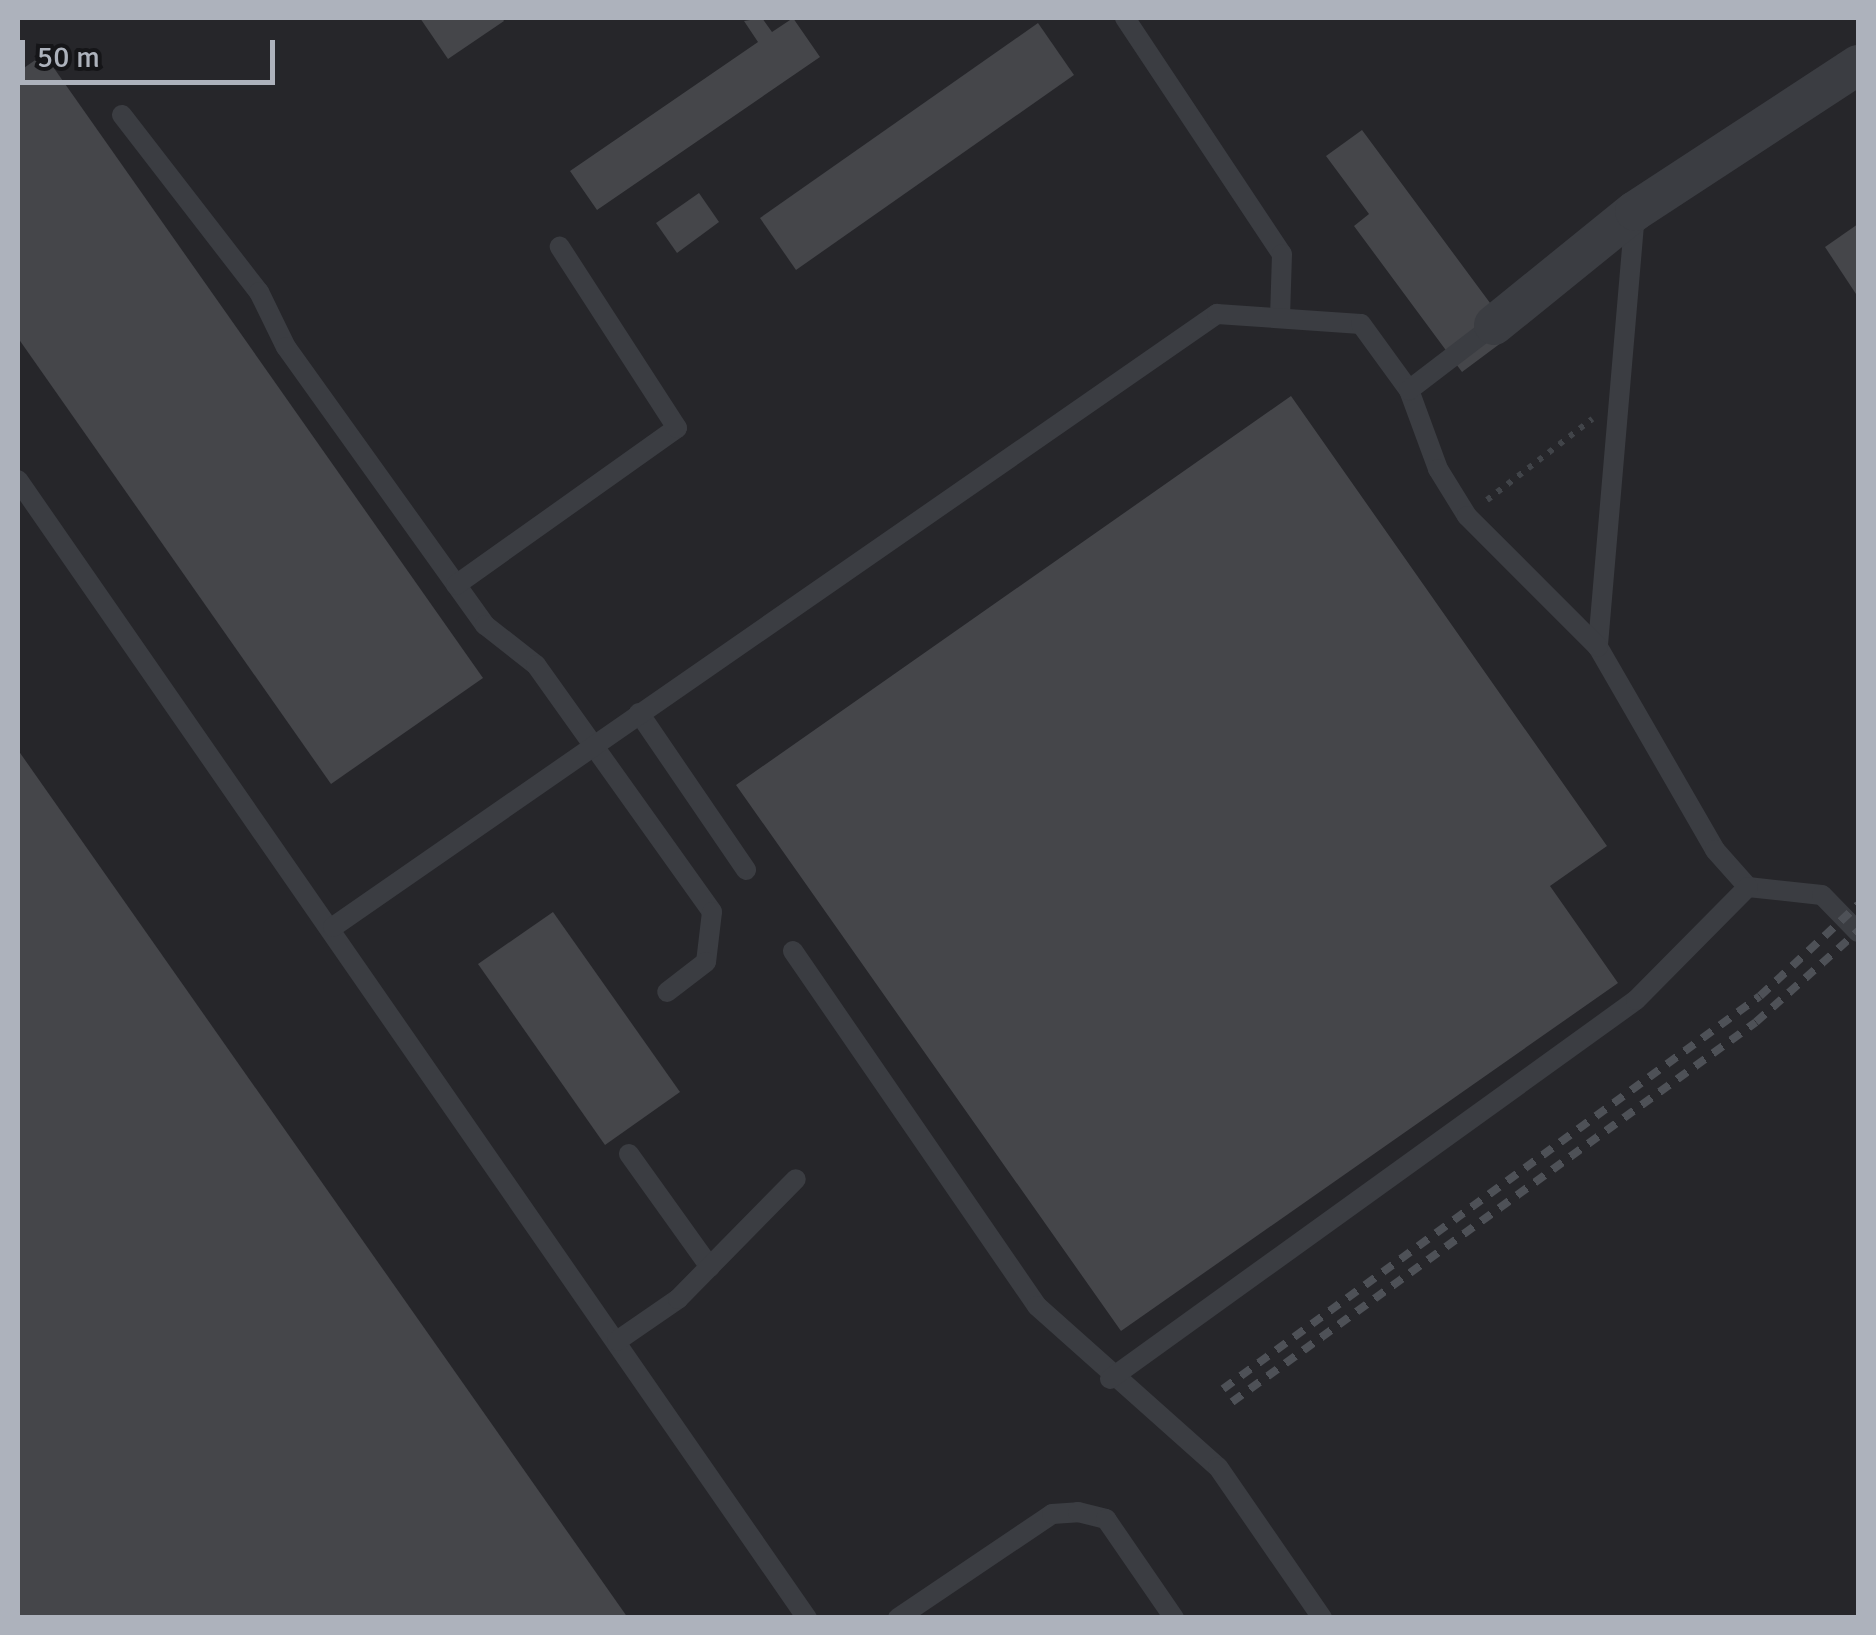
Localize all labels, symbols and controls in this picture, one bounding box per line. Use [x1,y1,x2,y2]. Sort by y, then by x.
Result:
scale bar [25,20,280,82]
text: 50 m [37,39,100,76]

